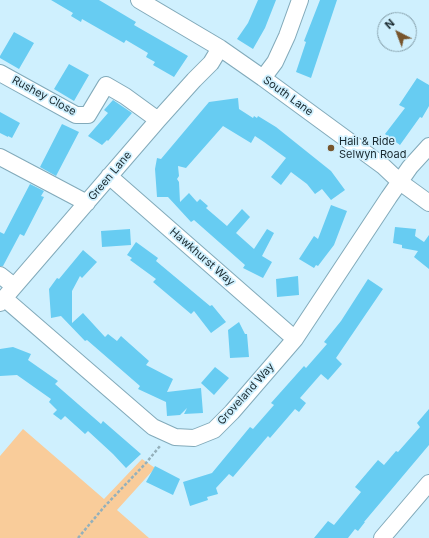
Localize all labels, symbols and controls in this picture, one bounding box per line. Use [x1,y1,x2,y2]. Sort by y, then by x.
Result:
north arrow [377,12,417,52]
text: N [382,16,397,32]
street label: South Lane [260,73,316,119]
street label: Rushey Close [10,74,78,118]
place label: Hail & Ride Selwyn Road [339,135,406,161]
marker: Hail & Ride Selwyn Road [326,143,336,153]
street label: Green Lane [86,149,134,203]
street label: Hawkhurst Way [167,225,237,289]
street label: Groveland Way [215,360,277,428]

